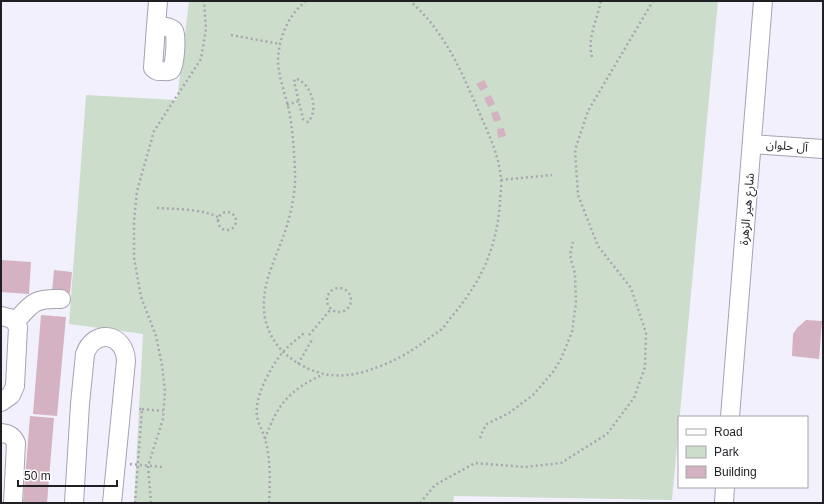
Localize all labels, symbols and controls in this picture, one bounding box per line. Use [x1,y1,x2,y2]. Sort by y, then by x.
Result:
street label: آل حلوان [766,137,809,155]
street label: شارع هير الزهرة [737,172,759,246]
legend [678,416,808,488]
text: Road [714,425,743,439]
text: Park [714,445,740,459]
scale bar [18,462,117,488]
text: Building [714,465,757,479]
text: 50 m [24,469,51,483]

